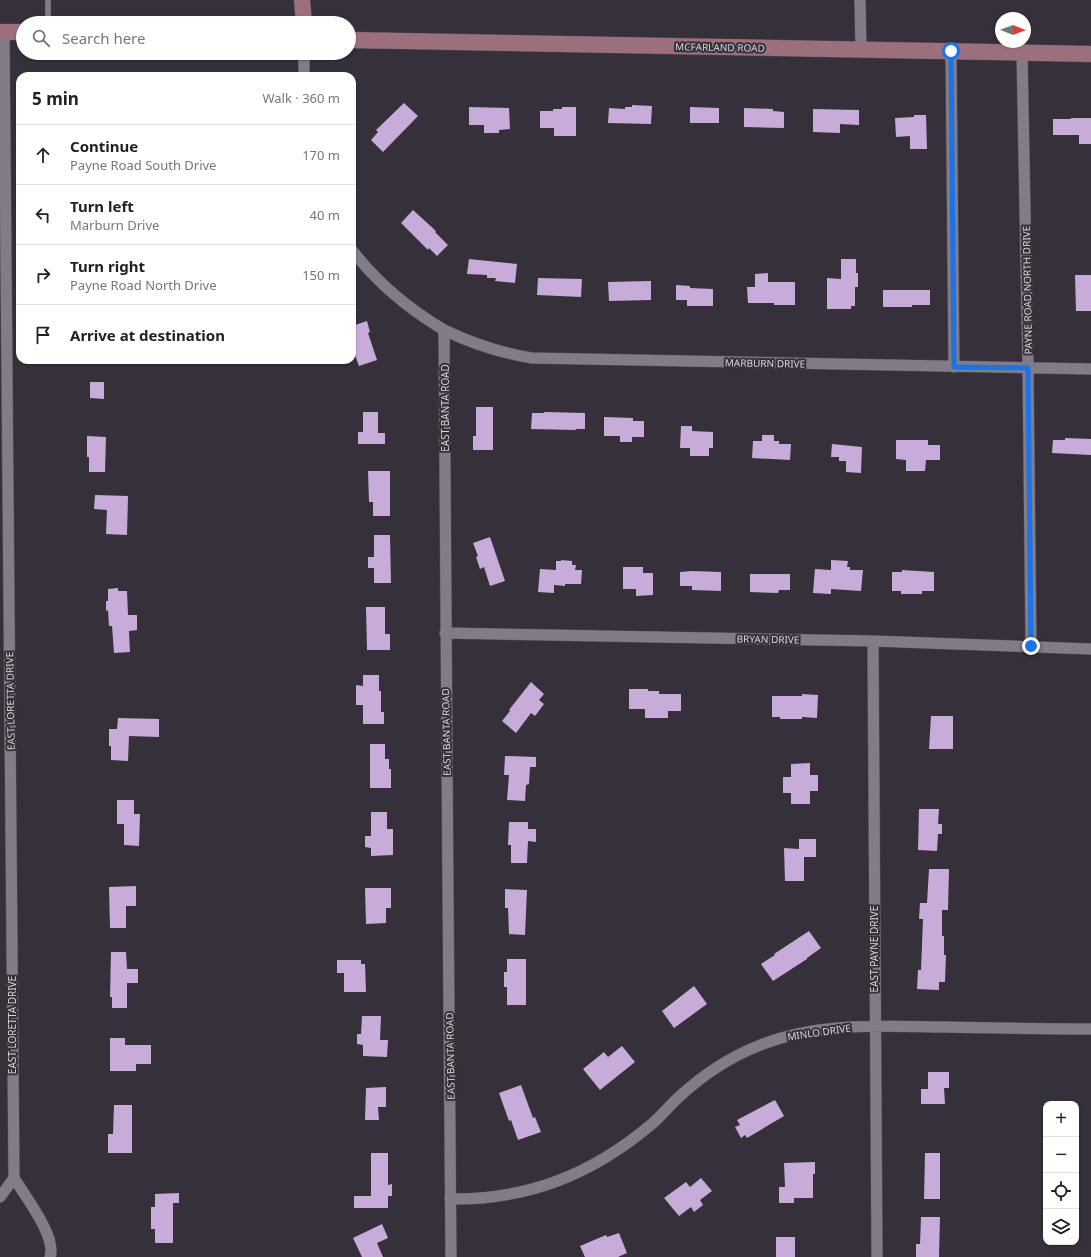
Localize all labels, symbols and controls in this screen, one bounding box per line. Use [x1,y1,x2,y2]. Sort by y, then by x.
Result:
north arrow [995,12,1031,48]
search box [16,16,356,60]
icon: search [30,27,52,49]
text: Search here [62,28,145,48]
street label: MCFARLAND ROAD [675,39,765,55]
route start [942,42,960,60]
text: 5 min [32,87,79,110]
text: Walk · 360 m [262,89,340,107]
text: Continue [70,136,138,156]
icon: ahead [32,144,54,166]
text: 170 m [302,146,340,164]
text: Payne Road South Drive [70,156,216,174]
text: Turn left [70,196,134,216]
icon: left [32,204,54,226]
text: 40 m [310,206,340,224]
text: Marburn Drive [70,216,159,234]
street label: PAYNE ROAD NORTH DRIVE [1019,226,1035,354]
text: Turn right [70,256,145,276]
icon: right [32,264,54,286]
text: 150 m [302,266,340,284]
text: Payne Road North Drive [70,276,217,294]
icon: arrive [32,324,54,346]
text: Arrive at destination [70,325,225,345]
street label: MARBURN DRIVE [725,355,805,371]
street label: EAST BANTA ROAD [438,364,452,452]
street label: BRYAN DRIVE [736,631,800,647]
route end [1022,637,1040,655]
street label: EAST LORETTA DRIVE [2,652,18,750]
street label: EAST BANTA ROAD [438,688,454,776]
street label: EAST PAYNE DRIVE [867,906,881,992]
street label: EAST LORETTA DRIVE [5,976,19,1074]
street label: EAST BANTA ROAD [442,1012,458,1100]
street label: MINLO DRIVE [786,1021,852,1043]
map controls [1043,1101,1079,1245]
button: + [1043,1101,1079,1137]
button: − [1043,1137,1079,1173]
button: locate [1043,1173,1079,1209]
button: layers [1043,1209,1079,1245]

